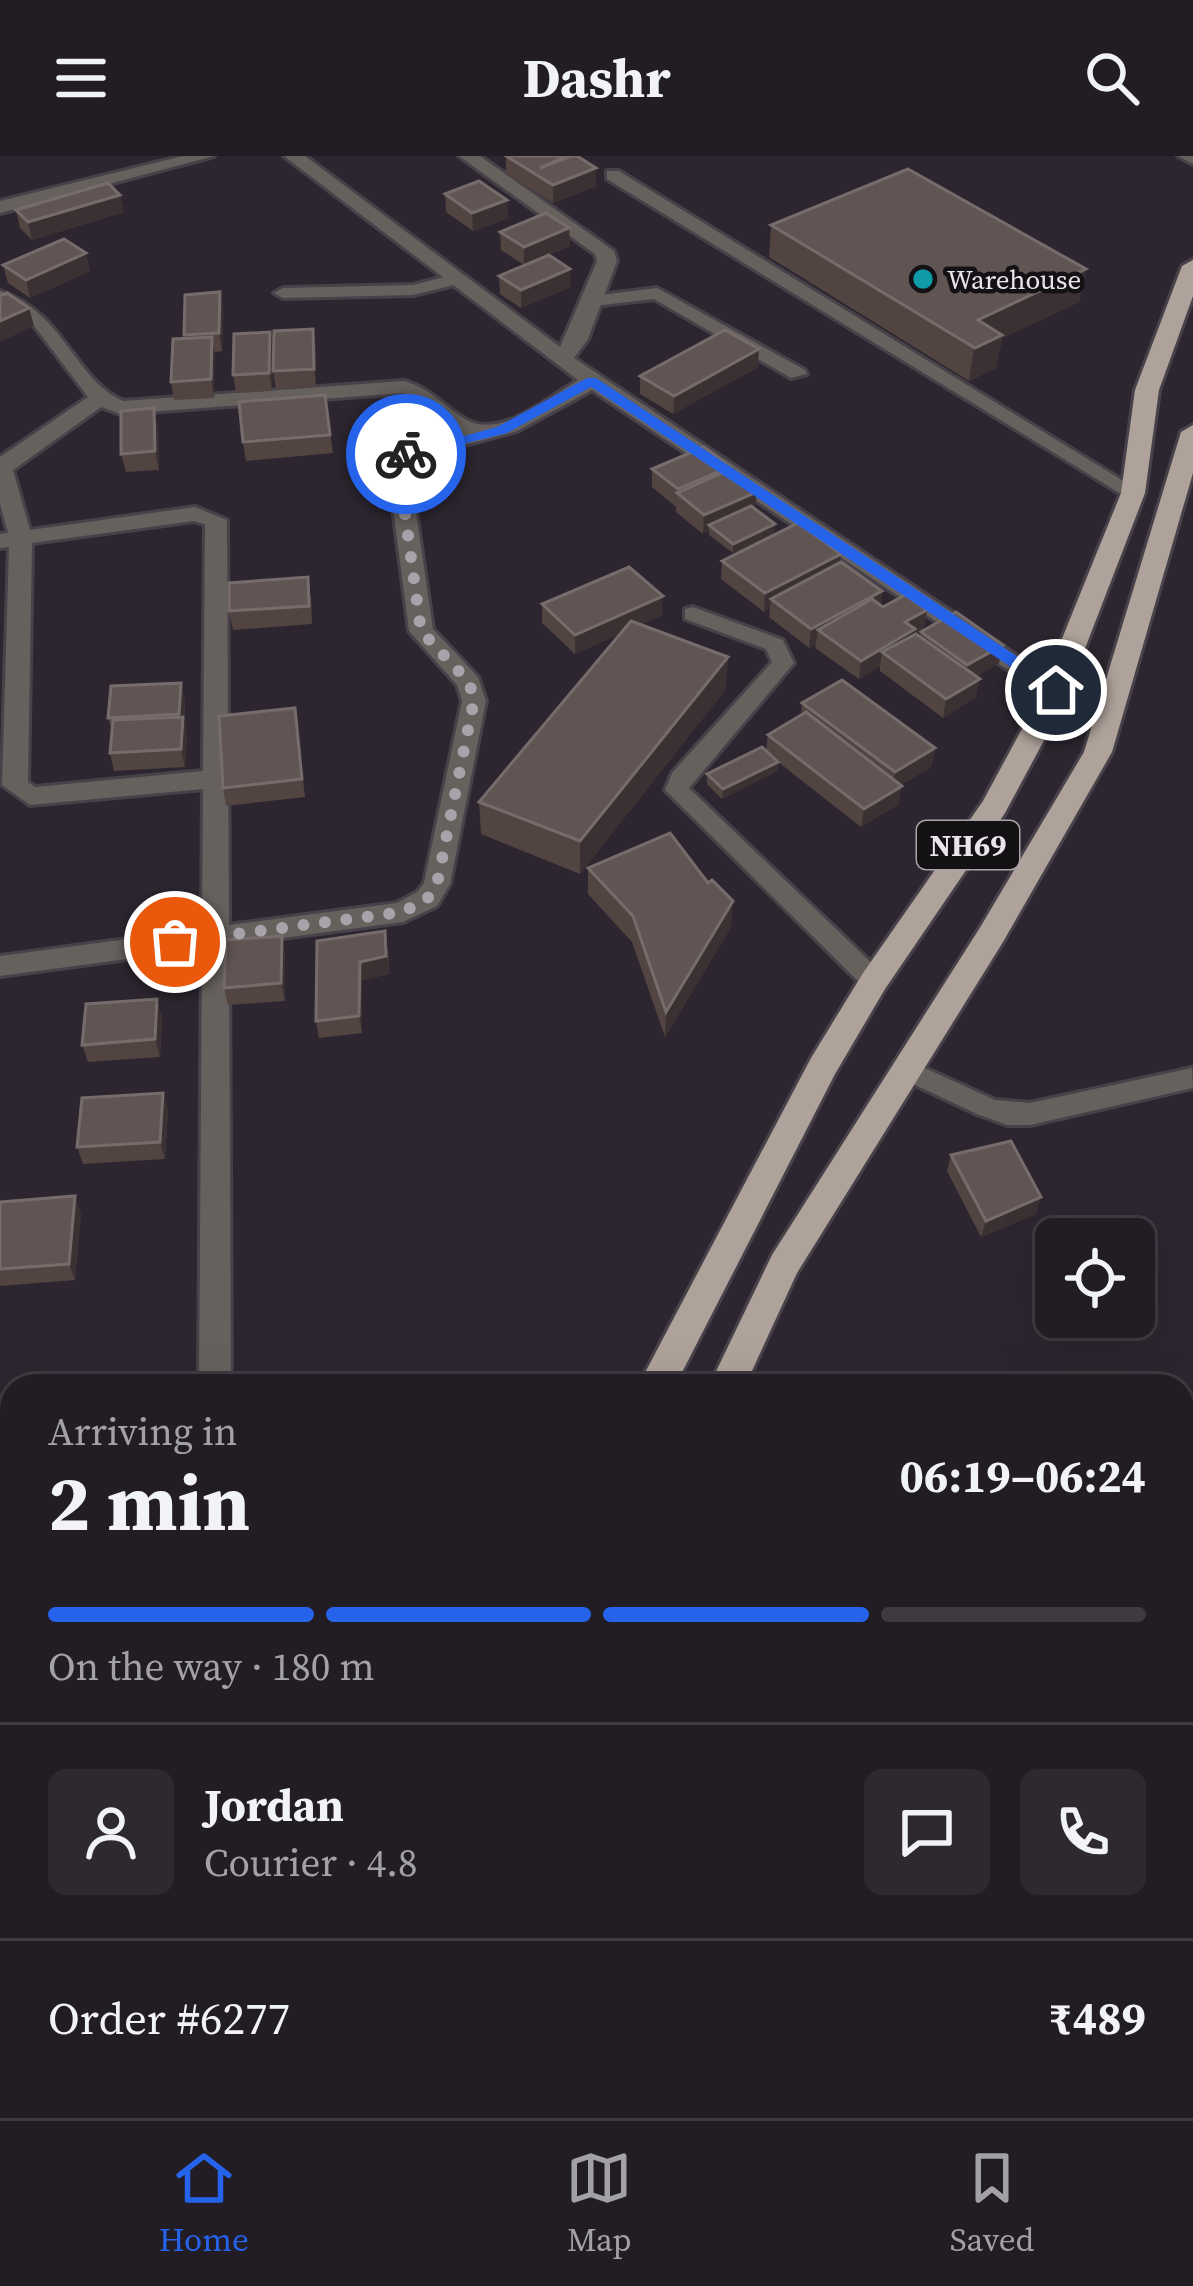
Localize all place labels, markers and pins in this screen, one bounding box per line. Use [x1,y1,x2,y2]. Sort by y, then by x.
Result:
place label: Warehouse [947,261,1081,298]
marker: Warehouse [910,266,936,292]
pin [1005,639,1107,741]
pin [124,891,226,993]

